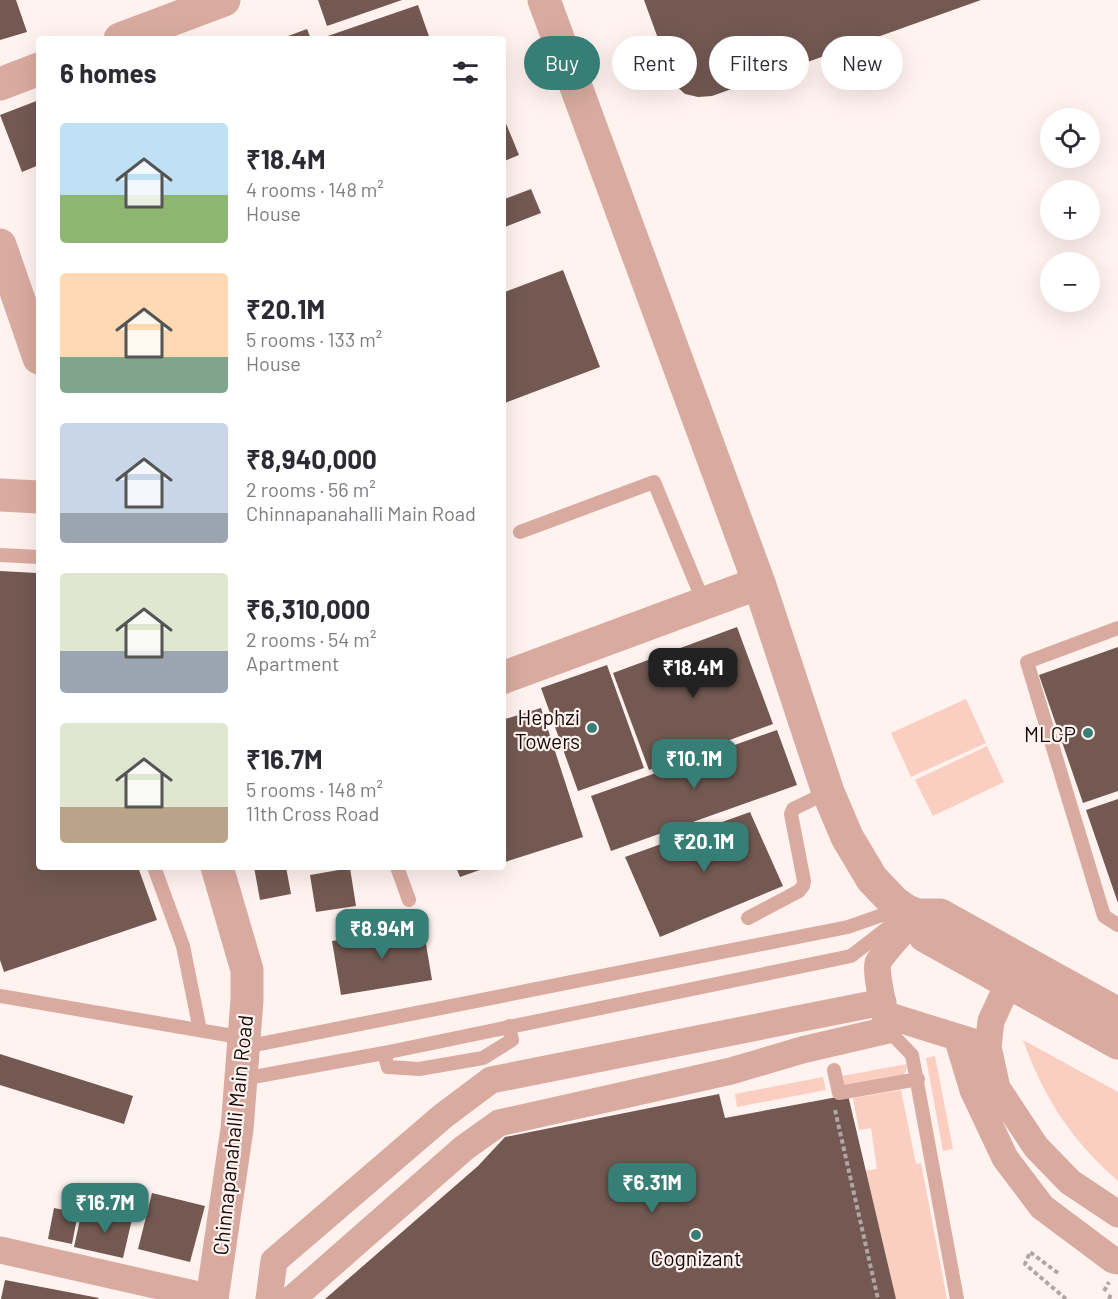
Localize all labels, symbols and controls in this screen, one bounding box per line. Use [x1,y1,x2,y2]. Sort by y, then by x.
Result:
chip: Buy [524,36,600,90]
chip: Rent [612,36,697,90]
chip: Filters [709,36,809,90]
chip: New [821,36,903,90]
icon: filters [449,56,482,89]
text: 6 homes [60,57,157,88]
map controls [1040,108,1100,312]
button: locate [1040,108,1100,168]
text: ₹18.4M [246,143,325,174]
icon: home [108,147,180,219]
text: 4 rooms · 148 m² [246,177,384,201]
button: + [1040,180,1100,240]
text: House [246,201,301,225]
button: − [1040,252,1100,312]
text: ₹20.1M [246,293,325,324]
icon: home [108,297,180,369]
text: 5 rooms · 133 m² [246,327,382,351]
text: House [246,351,301,375]
text: ₹8,940,000 [246,443,377,474]
icon: home [108,447,180,519]
text: 2 rooms · 56 m² [246,477,376,501]
text: Chinnapanahalli Main Road [246,501,476,525]
text: ₹6,310,000 [246,593,370,624]
icon: home [108,597,180,669]
text: 2 rooms · 54 m² [246,627,376,651]
pin: ₹18.4M [644,648,742,699]
text: Apartment [246,651,339,675]
text: ₹18.4M [662,655,724,679]
place label: Hephzi Towers [515,704,580,753]
marker: Hephzi Towers [585,721,599,735]
place label: MLCP [1024,721,1076,746]
marker: MLCP [1081,726,1095,740]
pin: ₹10.1M [645,739,743,790]
text: ₹16.7M [246,743,323,774]
text: ₹10.1M [666,746,722,770]
icon: home [108,747,180,819]
text: 5 rooms · 148 m² [246,777,383,801]
text: 11th Cross Road [246,801,380,825]
pin: ₹20.1M [655,822,753,873]
text: ₹20.1M [674,829,734,853]
pin: ₹8.94M [333,909,431,960]
text: ₹8.94M [350,916,414,940]
street label: Chinnapanahalli Main Road [207,1014,257,1256]
pin: ₹6.31M [603,1163,701,1214]
text: ₹6.31M [622,1170,682,1194]
pin: ₹16.7M [56,1183,154,1234]
text: ₹16.7M [76,1190,134,1214]
marker: Cognizant [689,1228,703,1242]
place label: Cognizant [650,1245,742,1270]

